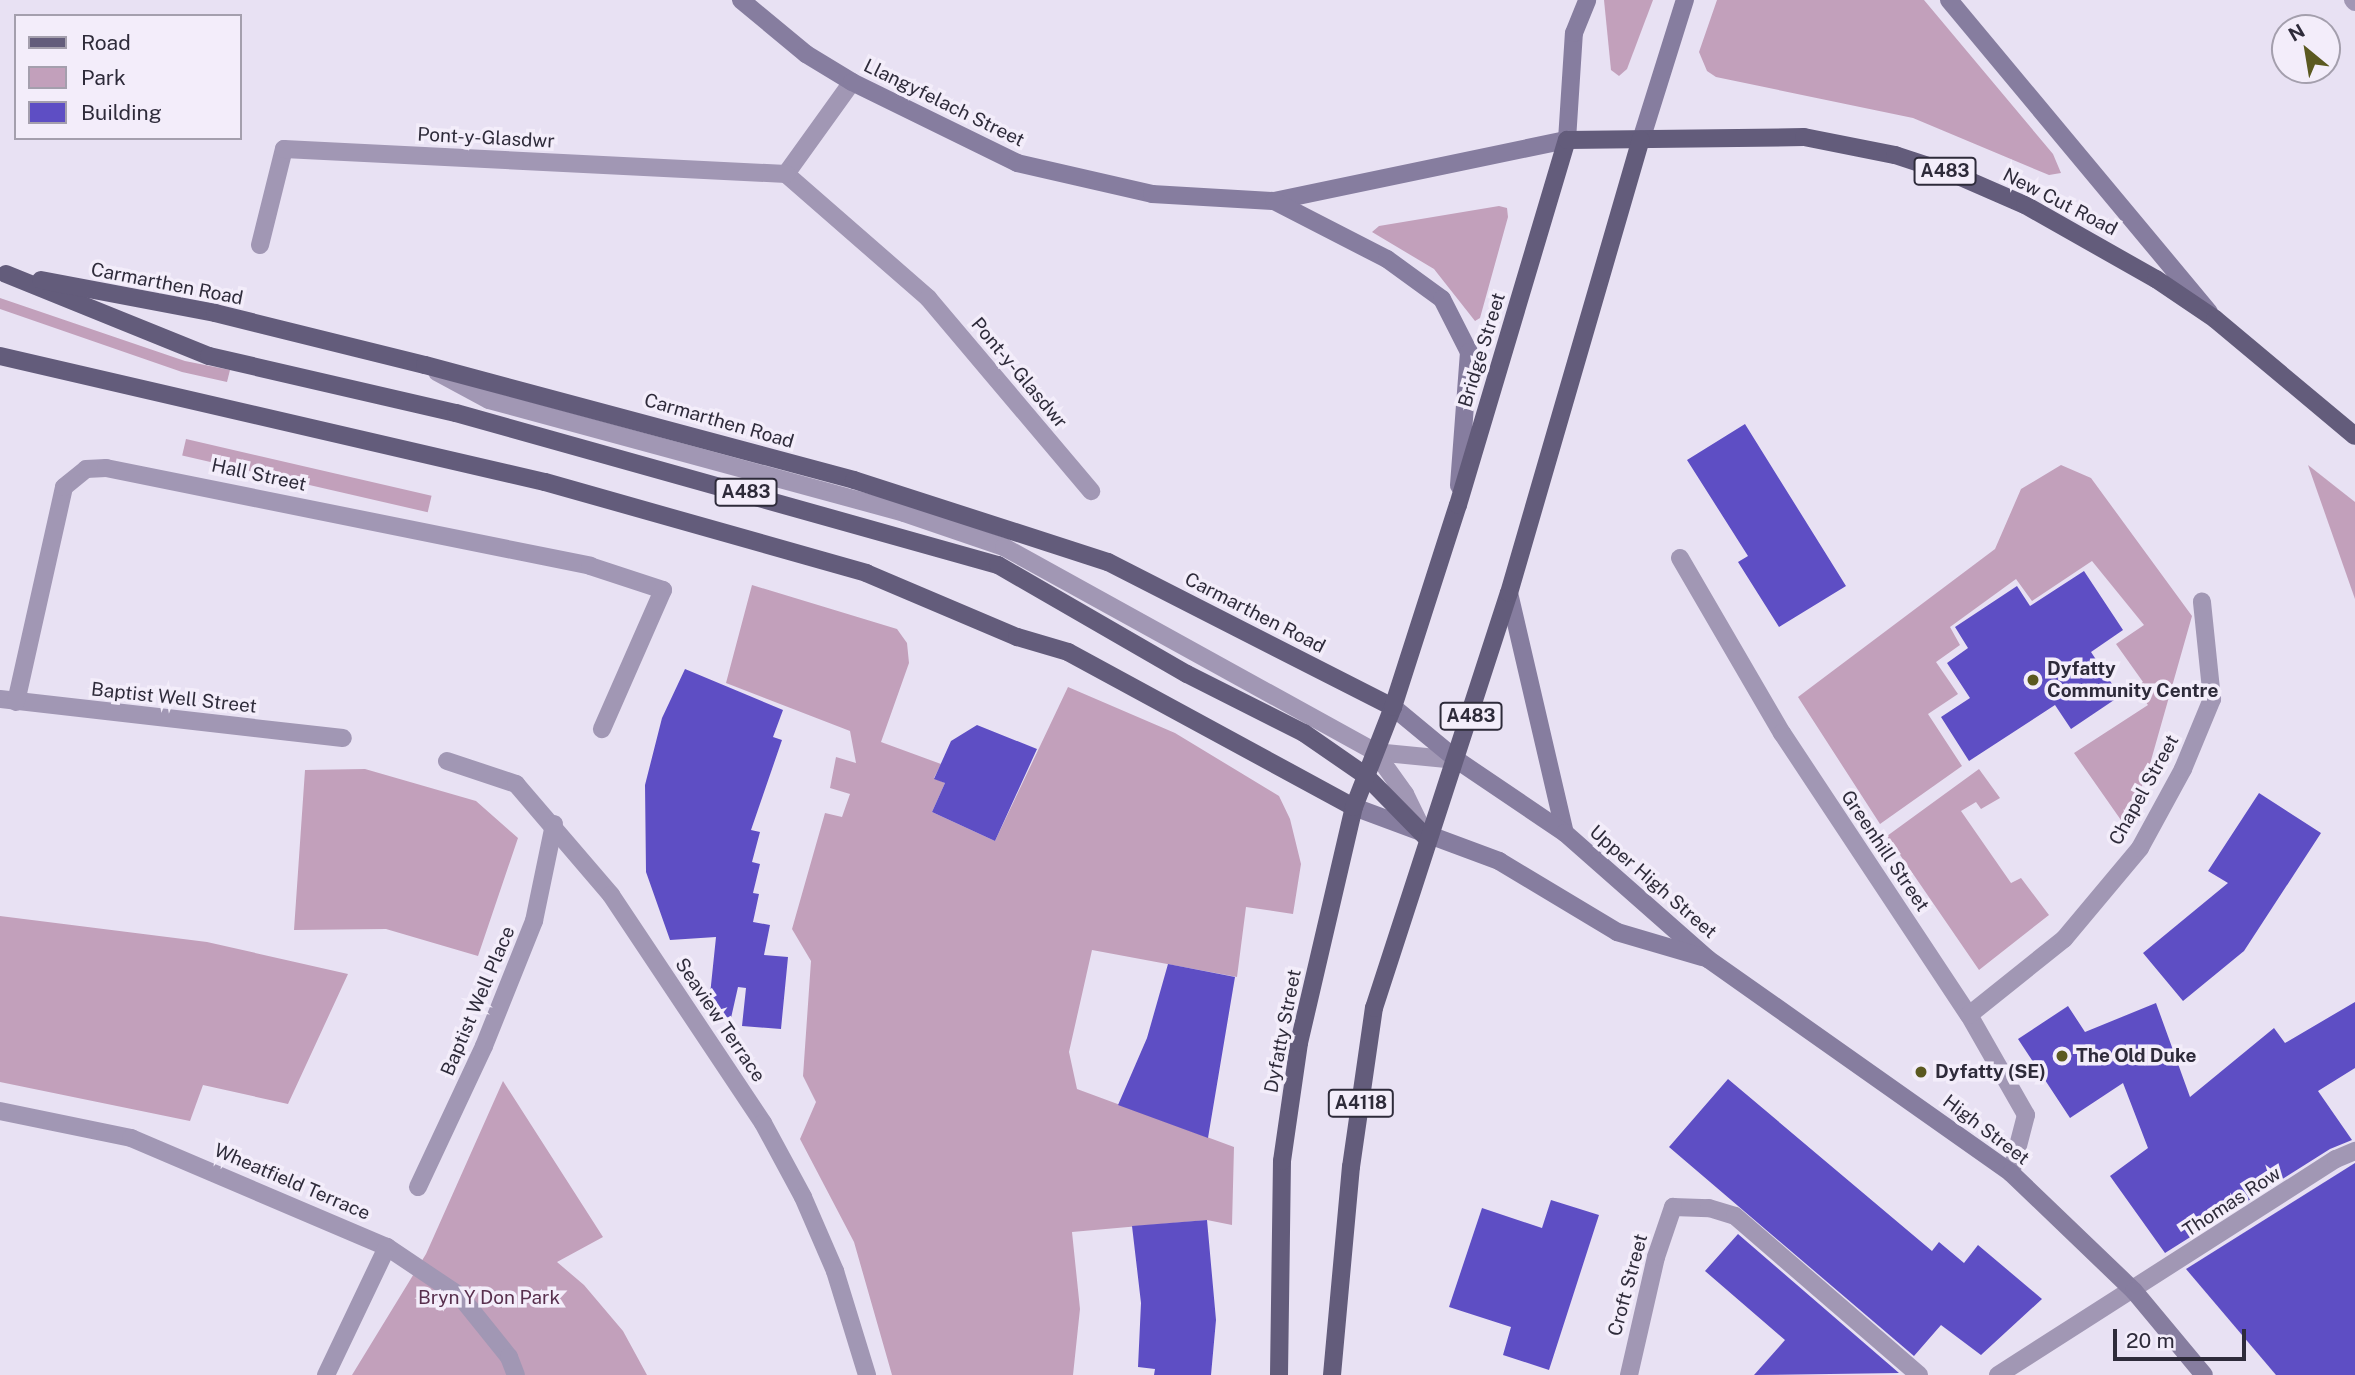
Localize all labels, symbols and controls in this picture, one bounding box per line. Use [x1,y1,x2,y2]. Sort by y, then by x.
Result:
legend [14,14,242,140]
north arrow [2271,14,2341,84]
text: N [2285,19,2308,46]
text: Road [81,30,131,55]
street label: Llangyfelach Street [860,54,1028,152]
text: Park [81,65,126,90]
text: Building [81,100,162,125]
street label: Pont-y-Glasdwr [417,123,555,153]
road number: A483 [1913,156,1976,186]
street label: New Cut Road [1999,163,2121,241]
street label: Carmarthen Road [89,258,245,310]
street label: Bridge Street [1454,290,1510,410]
street label: Pont-y-Glasdwr [966,313,1072,433]
street label: Carmarthen Road [642,389,796,453]
street label: Hall Street [210,454,308,496]
road number: A483 [714,478,778,506]
street label: Carmarthen Road [1181,568,1329,658]
place label: Dyfatty Community Centre [2047,658,2218,702]
marker: Dyfatty Community Centre [2025,672,2041,688]
street label: Baptist Well Street [90,678,258,718]
road number: A483 [1440,702,1502,730]
street label: Chapel Street [2104,731,2184,849]
street label: Greenhill Street [1836,786,1934,916]
street label: Upper High Street [1585,821,1721,943]
street label: Baptist Well Place [436,923,520,1079]
street label: Seaview Terrace [670,954,770,1086]
street label: Dyfatty Street [1260,967,1306,1095]
place label: The Old Duke [2076,1045,2196,1067]
marker: The Old Duke [2054,1048,2070,1064]
place label: Dyfatty (SE) [1935,1061,2046,1083]
marker: Dyfatty (SE) [1913,1064,1929,1080]
road number: A4118 [1328,1088,1394,1118]
street label: High Street [1938,1090,2034,1170]
street label: Wheatfield Terrace [211,1139,373,1225]
street label: Thomas Row [2179,1162,2285,1242]
street label: Croft Street [1603,1231,1653,1339]
park label: Bryn Y Don Park [418,1287,560,1309]
scale bar [2117,1316,2250,1360]
text: 20 m [2126,1328,2175,1353]

